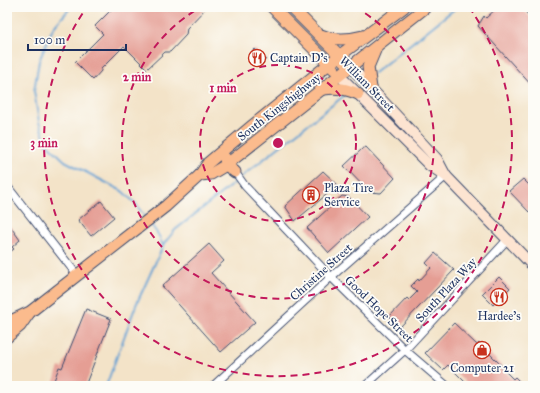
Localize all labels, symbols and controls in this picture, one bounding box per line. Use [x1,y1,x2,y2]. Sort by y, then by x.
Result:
scale bar [28,26,126,52]
text: 100 m [34,33,65,47]
restaurant icon: Captain D's [247,48,267,68]
place label: Captain D's [270,51,328,65]
street label: William Street [337,54,398,115]
text: 2 min [123,70,152,84]
street label: South Kingshighway [235,70,324,145]
text: 1 min [209,81,237,95]
text: 3 min [30,136,58,151]
centre of rings [271,136,285,150]
place label: Plaza Tire Service [324,181,373,209]
building icon: Plaza Tire Service [301,185,321,205]
street label: Christine Street [287,240,355,303]
street label: South Plaza Way [413,255,480,325]
street label: Good Hope Street [342,273,417,346]
restaurant icon: Hardee's [489,287,509,307]
place label: Hardee's [477,309,521,323]
shop icon: Computer 21 [472,340,492,360]
place label: Computer 21 [450,361,514,375]

